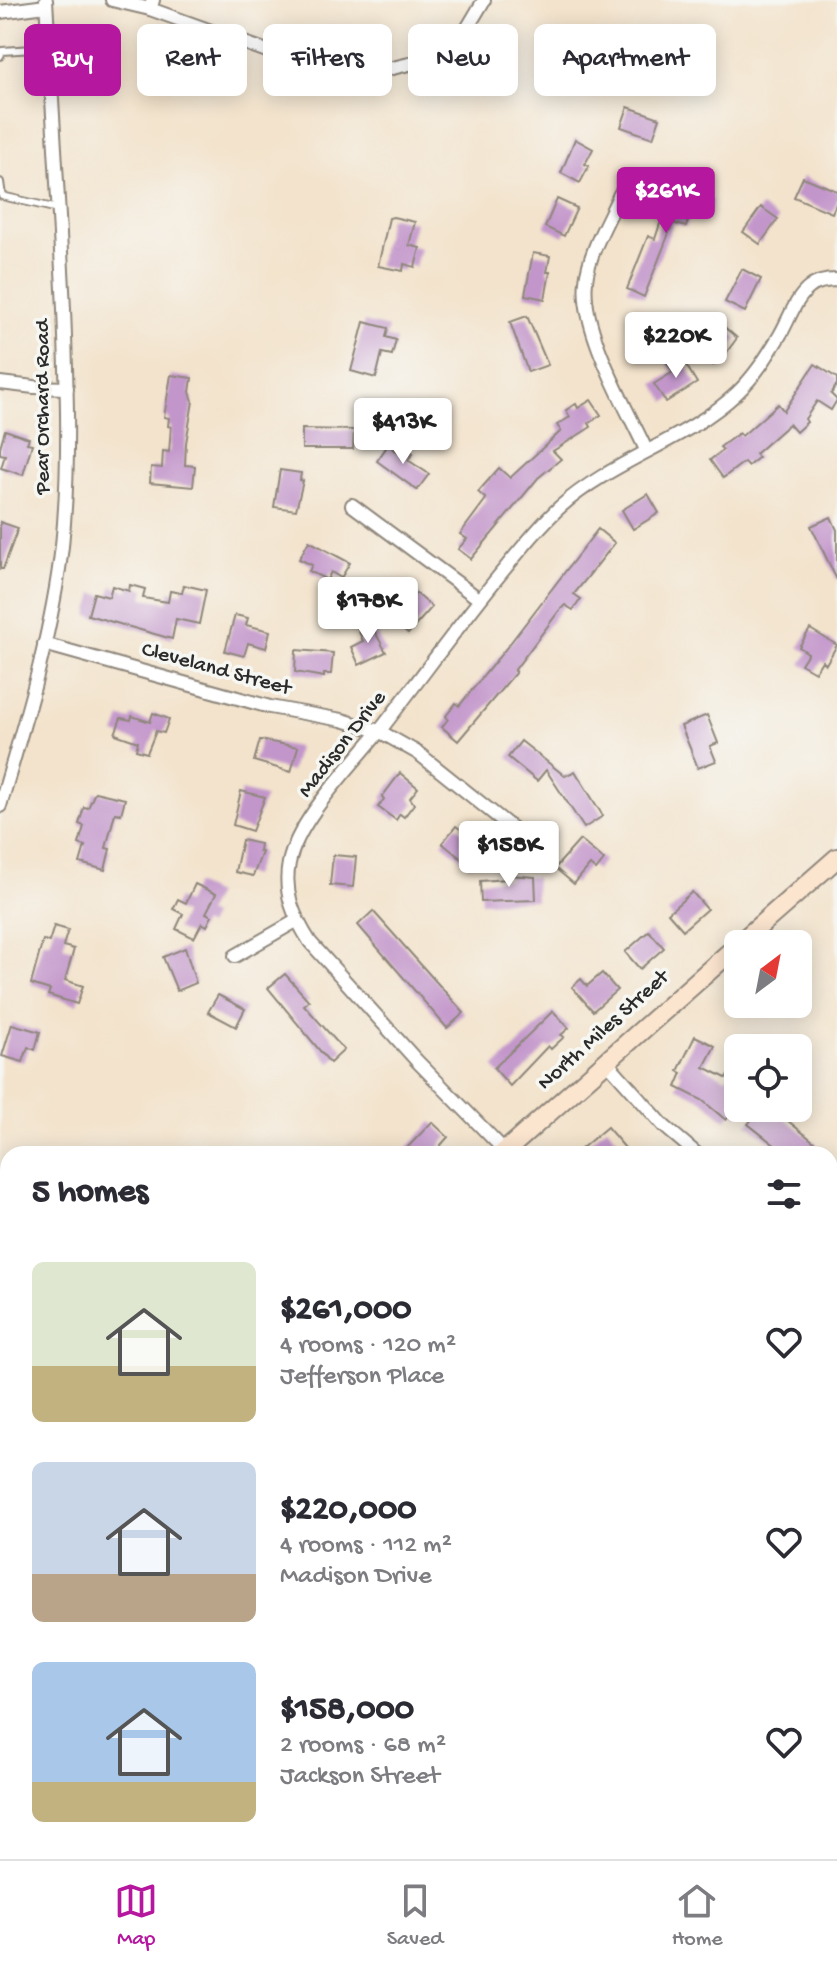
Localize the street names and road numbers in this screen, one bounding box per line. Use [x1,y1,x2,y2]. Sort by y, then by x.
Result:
street label: Pear Orchard Road [31,317,57,496]
street label: Cleveland Street [139,638,295,703]
street label: Madison Drive [293,686,393,804]
street label: North Miles Street [533,964,677,1097]

